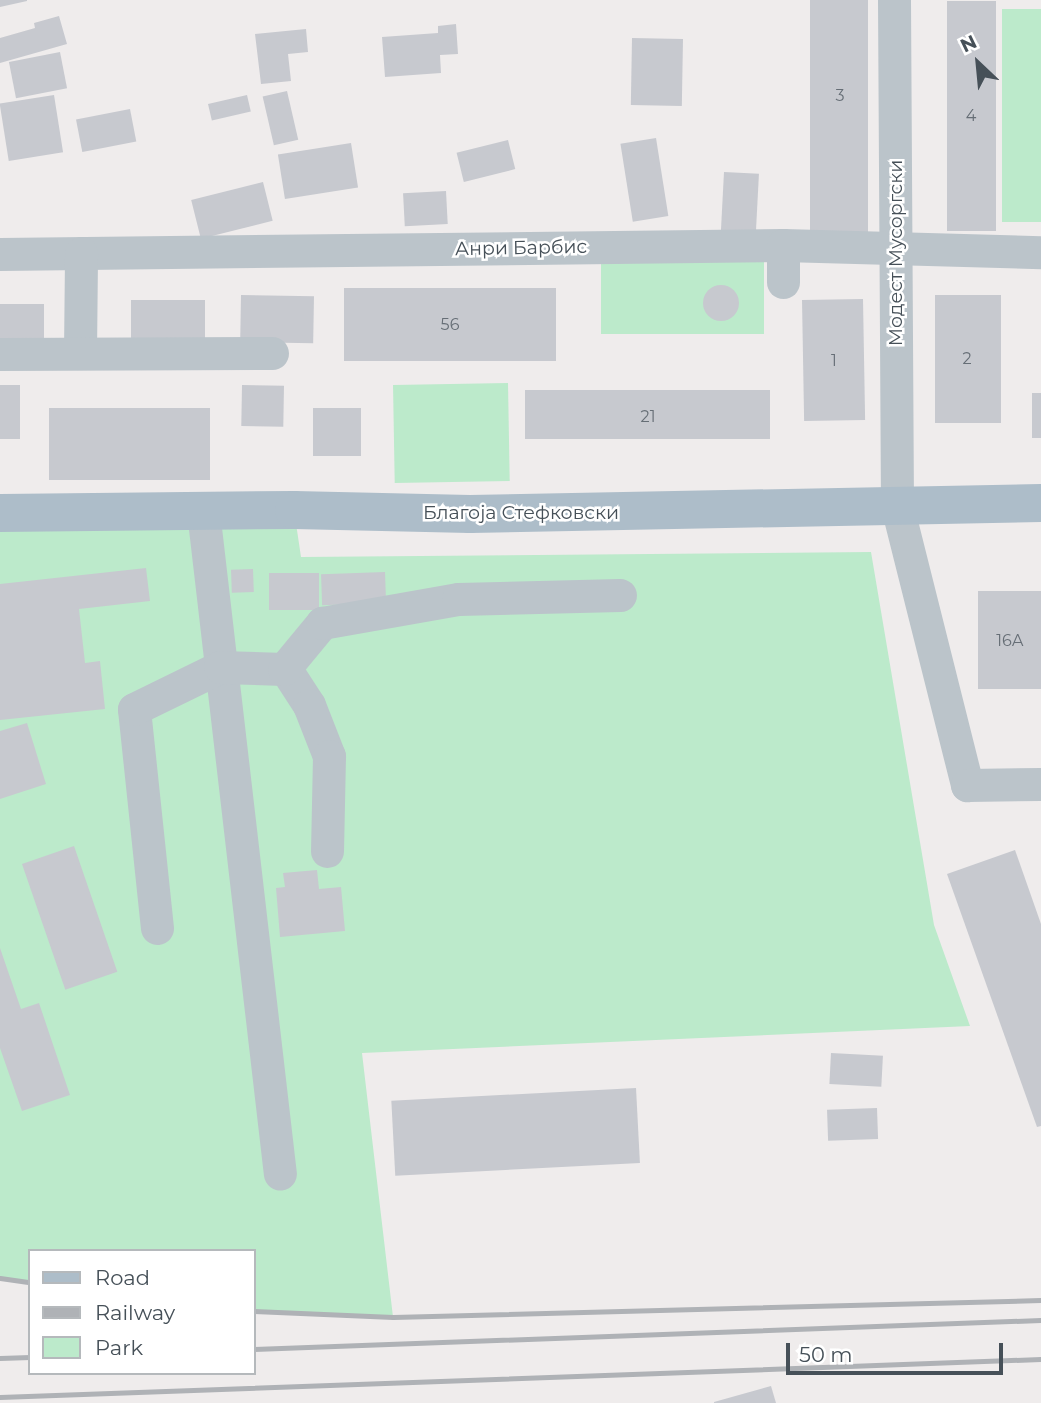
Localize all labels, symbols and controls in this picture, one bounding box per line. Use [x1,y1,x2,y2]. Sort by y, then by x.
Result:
north arrow [943,28,1013,98]
text: N [957,30,981,57]
house number: 3 [835,86,845,106]
house number: 4 [966,106,976,126]
street label: Модест Мусоргски [885,160,907,346]
street label: Анри Барбис [455,235,587,261]
house number: 56 [441,315,459,335]
house number: 2 [962,349,972,369]
house number: 1 [831,351,837,371]
house number: 21 [641,407,655,427]
street label: Благоја Стефковски [423,502,619,524]
house number: 16А [996,631,1024,651]
legend [28,1249,256,1375]
text: Road [95,1265,150,1290]
text: Railway [95,1300,175,1325]
scale bar [789,1330,1006,1374]
text: Park [95,1335,143,1360]
text: 50 m [799,1342,853,1367]

